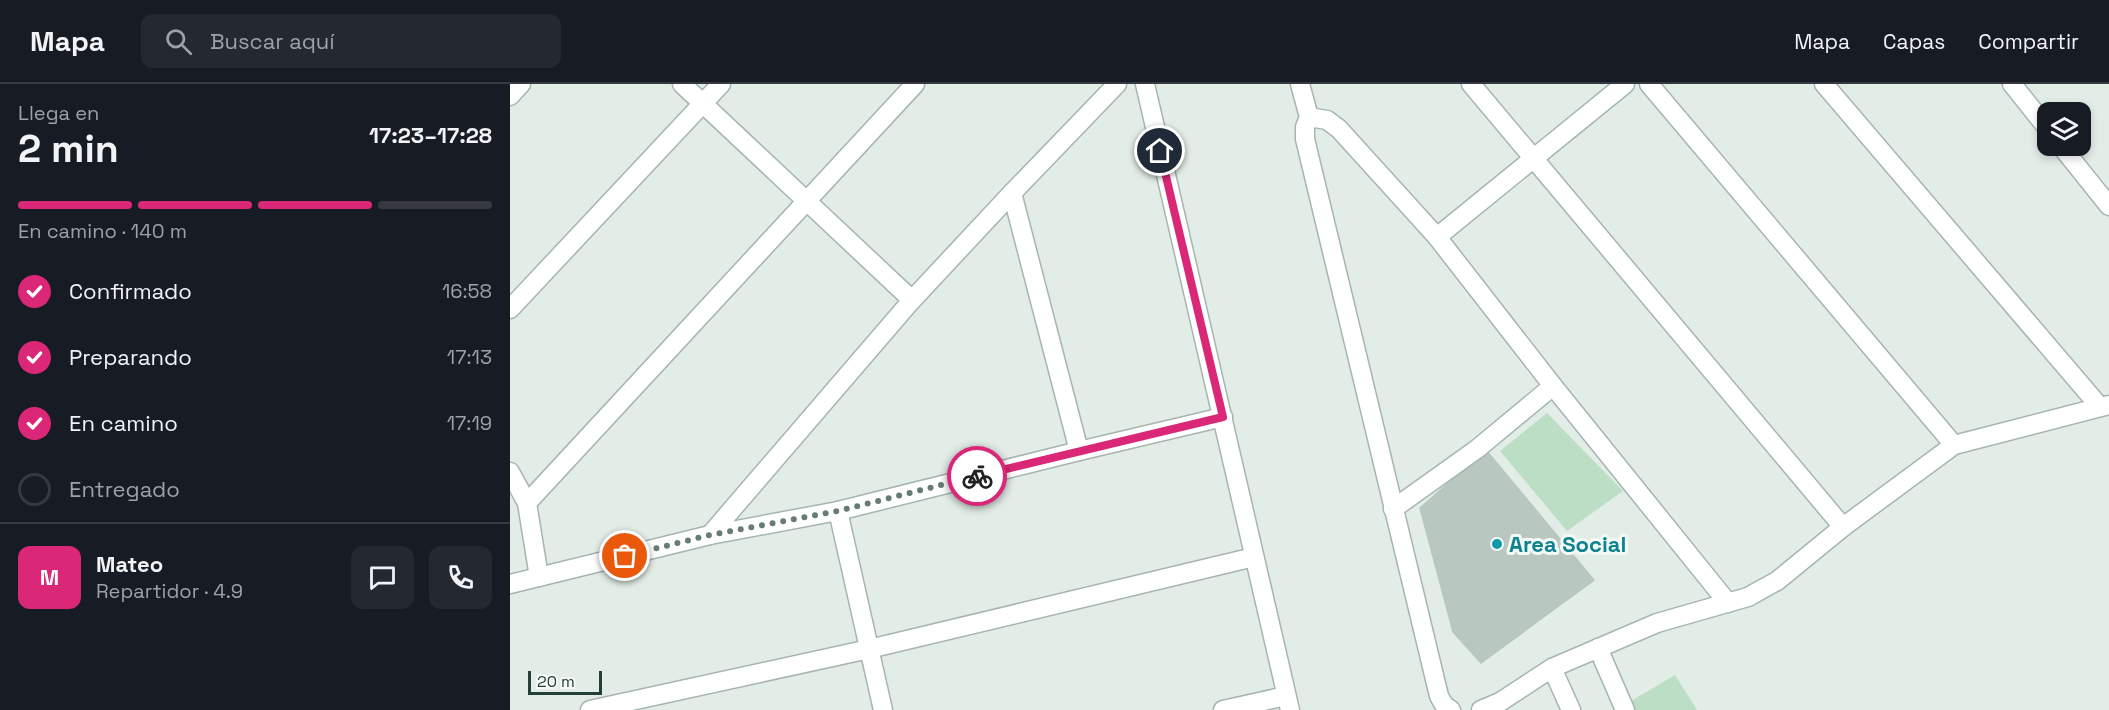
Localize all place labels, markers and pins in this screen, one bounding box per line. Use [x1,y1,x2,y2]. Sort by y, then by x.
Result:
pin [1134,125,1185,176]
pin [599,530,650,581]
place label: Area Social [1509,530,1626,558]
marker: Area Social [1490,537,1504,551]

